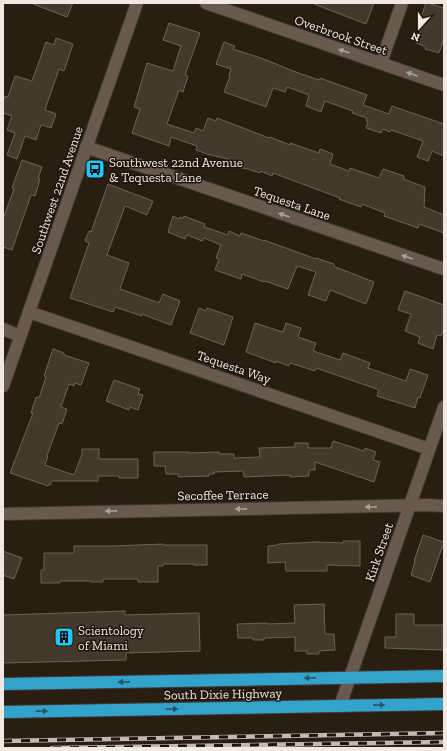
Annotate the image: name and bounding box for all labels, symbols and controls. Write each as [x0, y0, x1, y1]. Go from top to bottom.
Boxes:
north arrow [399, 8, 439, 48]
street label: Overbrook Street [293, 12, 390, 58]
text: N [409, 29, 422, 44]
one-way arrow [338, 47, 350, 53]
one-way arrow [406, 71, 418, 77]
street label: Southwest 22nd Avenue [28, 124, 86, 256]
place label: Southwest 22nd Avenue & Tequesta Lane [109, 155, 243, 185]
bus stop icon: Southwest 22nd Avenue & Tequesta Lane [84, 158, 106, 180]
street label: Tequesta Lane [252, 183, 332, 223]
one-way arrow [278, 211, 290, 217]
one-way arrow [401, 254, 413, 260]
street label: Tequesta Way [195, 347, 273, 387]
street label: Secoffee Terrace [177, 487, 269, 503]
one-way arrow [365, 503, 377, 510]
one-way arrow [234, 506, 247, 512]
one-way arrow [105, 508, 117, 515]
street label: Kirk Street [362, 520, 396, 583]
place label: Scientology of Miami [78, 623, 144, 653]
building icon: Scientology of Miami [53, 626, 75, 648]
one-way arrow [304, 675, 316, 682]
one-way arrow [117, 679, 130, 685]
street label: South Dixie Highway [164, 685, 283, 703]
one-way arrow [373, 702, 386, 708]
one-way arrow [166, 706, 179, 712]
one-way arrow [36, 708, 49, 714]

